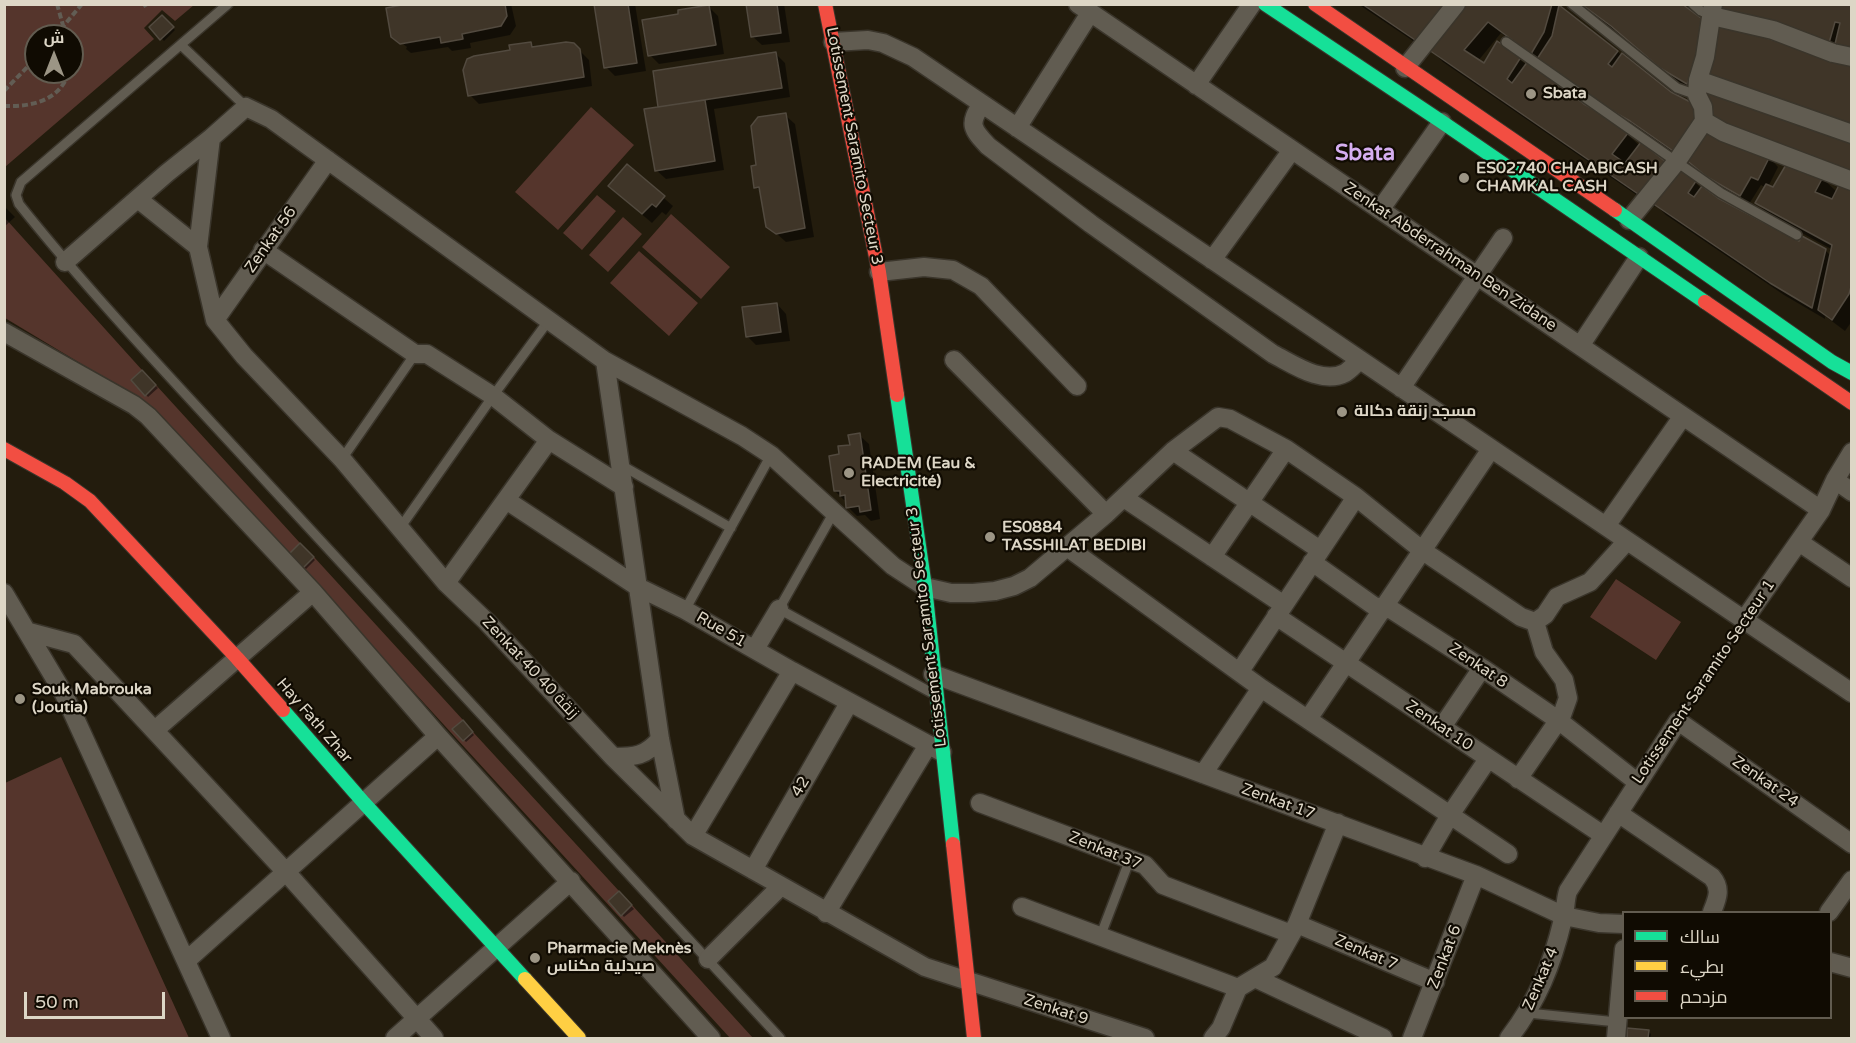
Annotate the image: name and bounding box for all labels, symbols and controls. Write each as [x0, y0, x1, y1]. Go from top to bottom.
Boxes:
north arrow [24, 24, 84, 84]
street label: Lotissement Saramito Secteur 3 [821, 25, 887, 267]
text: ش [44, 28, 64, 48]
place label: Sbata [1543, 84, 1587, 104]
marker: Sbata [1524, 87, 1538, 101]
district label: Sbata [1335, 141, 1395, 167]
place label: ES02740 CHAABICASH CHAMKAL CASH [1476, 159, 1658, 197]
marker: ES02740 CHAABICASH CHAMKAL CASH [1457, 171, 1471, 185]
street label: Zenkat Abderrahman Ben Zidane [1340, 178, 1560, 336]
street label: Zenkat 56 [241, 203, 301, 277]
place label: مسجد زنقة دكالة [1354, 402, 1476, 422]
marker: مسجد زنقة دكالة [1335, 405, 1349, 419]
place label: RADEM (Eau & Electricité) [861, 454, 976, 492]
marker: RADEM (Eau & Electricité) [842, 466, 856, 480]
street label: Lotissement Saramito Secteur 3 [903, 506, 951, 748]
place label: ES0884 TASSHILAT BEDIBI [1002, 518, 1146, 556]
marker: ES0884 TASSHILAT BEDIBI [983, 530, 997, 544]
street label: Lotissement Saramito Secteur 1 [1628, 576, 1780, 788]
street label: Rue 51 [693, 608, 749, 652]
street label: Zenkat 40 زنقة 40 [478, 613, 582, 723]
street label: Zenkat 8 [1445, 639, 1511, 693]
street label: Hay Fath Zhar [272, 675, 356, 767]
place label: Souk Mabrouka (Joutia) [32, 680, 152, 718]
marker: Souk Mabrouka (Joutia) [13, 692, 27, 706]
street label: Zenkat 10 [1402, 697, 1476, 755]
street label: Zenkat 24 [1728, 752, 1802, 812]
street label: 42 [788, 773, 814, 801]
street label: Zenkat 17 [1239, 780, 1317, 824]
street label: Zenkat 37 [1066, 828, 1144, 874]
legend [1622, 911, 1832, 1019]
street label: Zenkat 6 [1424, 922, 1466, 992]
text: سالك [1680, 926, 1720, 948]
street label: Zenkat 7 [1332, 931, 1400, 975]
place label: Pharmacie Meknès صيدلية مكناس [547, 939, 691, 977]
street label: Zenkat 4 [1519, 945, 1563, 1013]
marker: Pharmacie Meknès صيدلية مكناس [528, 951, 542, 965]
text: بطيء [1680, 956, 1724, 978]
scale bar [27, 980, 168, 1018]
text: مزدحم [1680, 986, 1728, 1008]
text: 50 m [35, 991, 79, 1013]
street label: Zenkat 9 [1021, 991, 1091, 1029]

